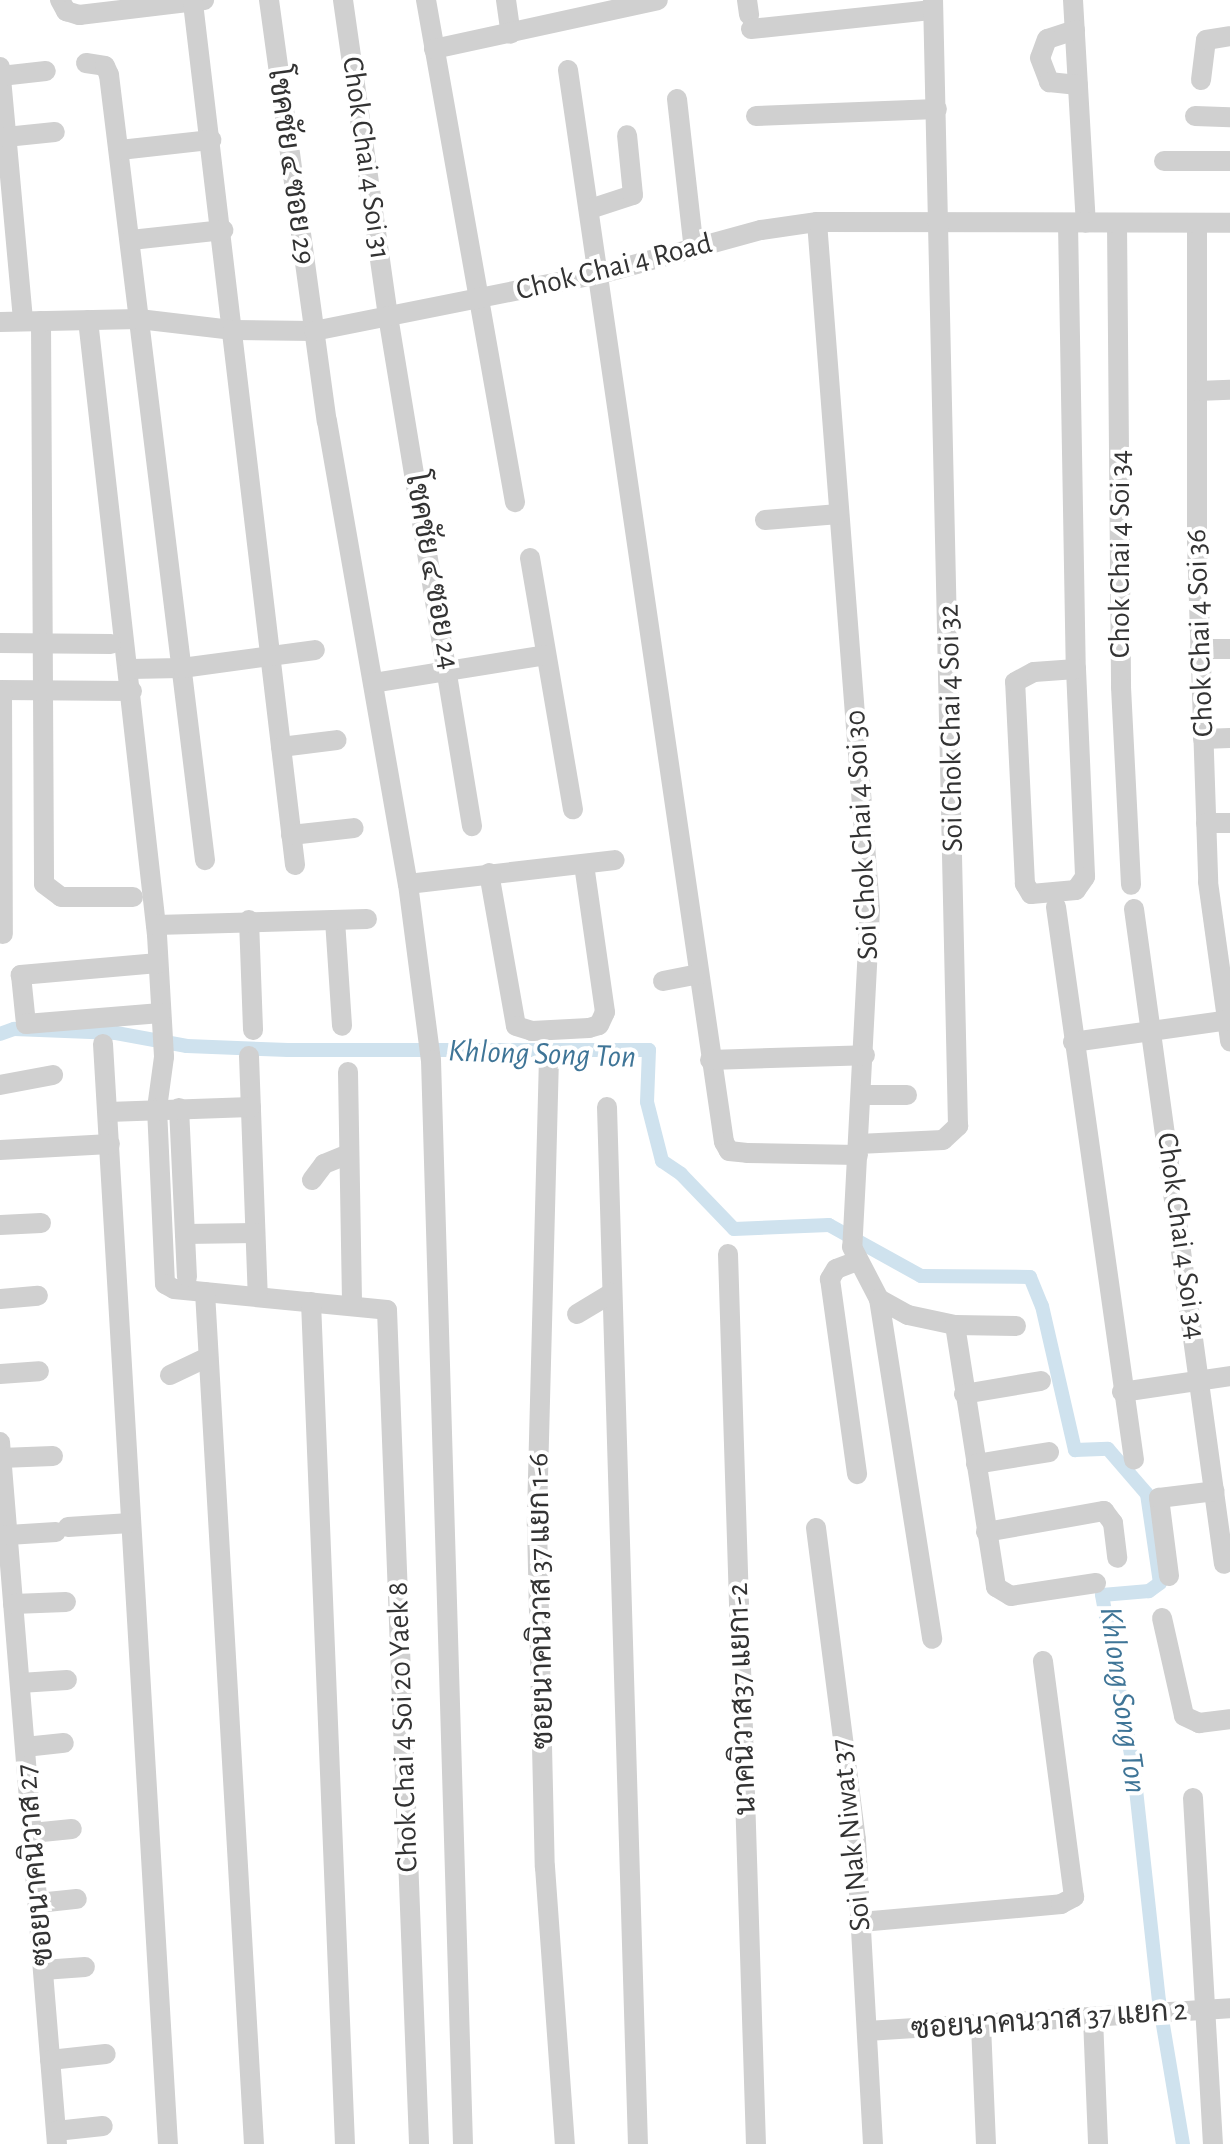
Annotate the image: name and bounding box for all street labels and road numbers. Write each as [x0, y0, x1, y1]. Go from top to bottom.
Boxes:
street label: Chok Chai 4 Soi 31 [334, 54, 398, 262]
street label: โชคชัย ๔ ซอย 29 [259, 65, 323, 267]
street label: Chok Chai 4 Road [512, 225, 716, 309]
street label: Chok Chai 4 Soi 34 [1102, 450, 1138, 658]
street label: โชคชัย ๔ ซอย 24 [397, 470, 467, 672]
street label: Chok Chai 4 Soi 36 [1178, 528, 1222, 738]
street label: Soi Chok Chai 4 Soi 32 [931, 604, 971, 852]
street label: Soi Chok Chai 4 Soi 30 [837, 709, 887, 961]
street label: Chok Chai 4 Soi 34 [1149, 1130, 1213, 1342]
street label: ซอยนาคนิวาส 37 แยก 1-6 [520, 1452, 562, 1750]
street label: Chok Chai 4 Soi 20 Yaek 8 [380, 1581, 426, 1873]
street label: นาคนิวาส37 แยก1-2 [720, 1582, 764, 1816]
street label: Soi Nak Niwat 37 [823, 1737, 879, 1933]
street label: ซอยนาคนิวาส 27 [8, 1763, 62, 1967]
street label: ซอยนาคนวาส 37 แยก 2 [910, 1992, 1188, 2048]

